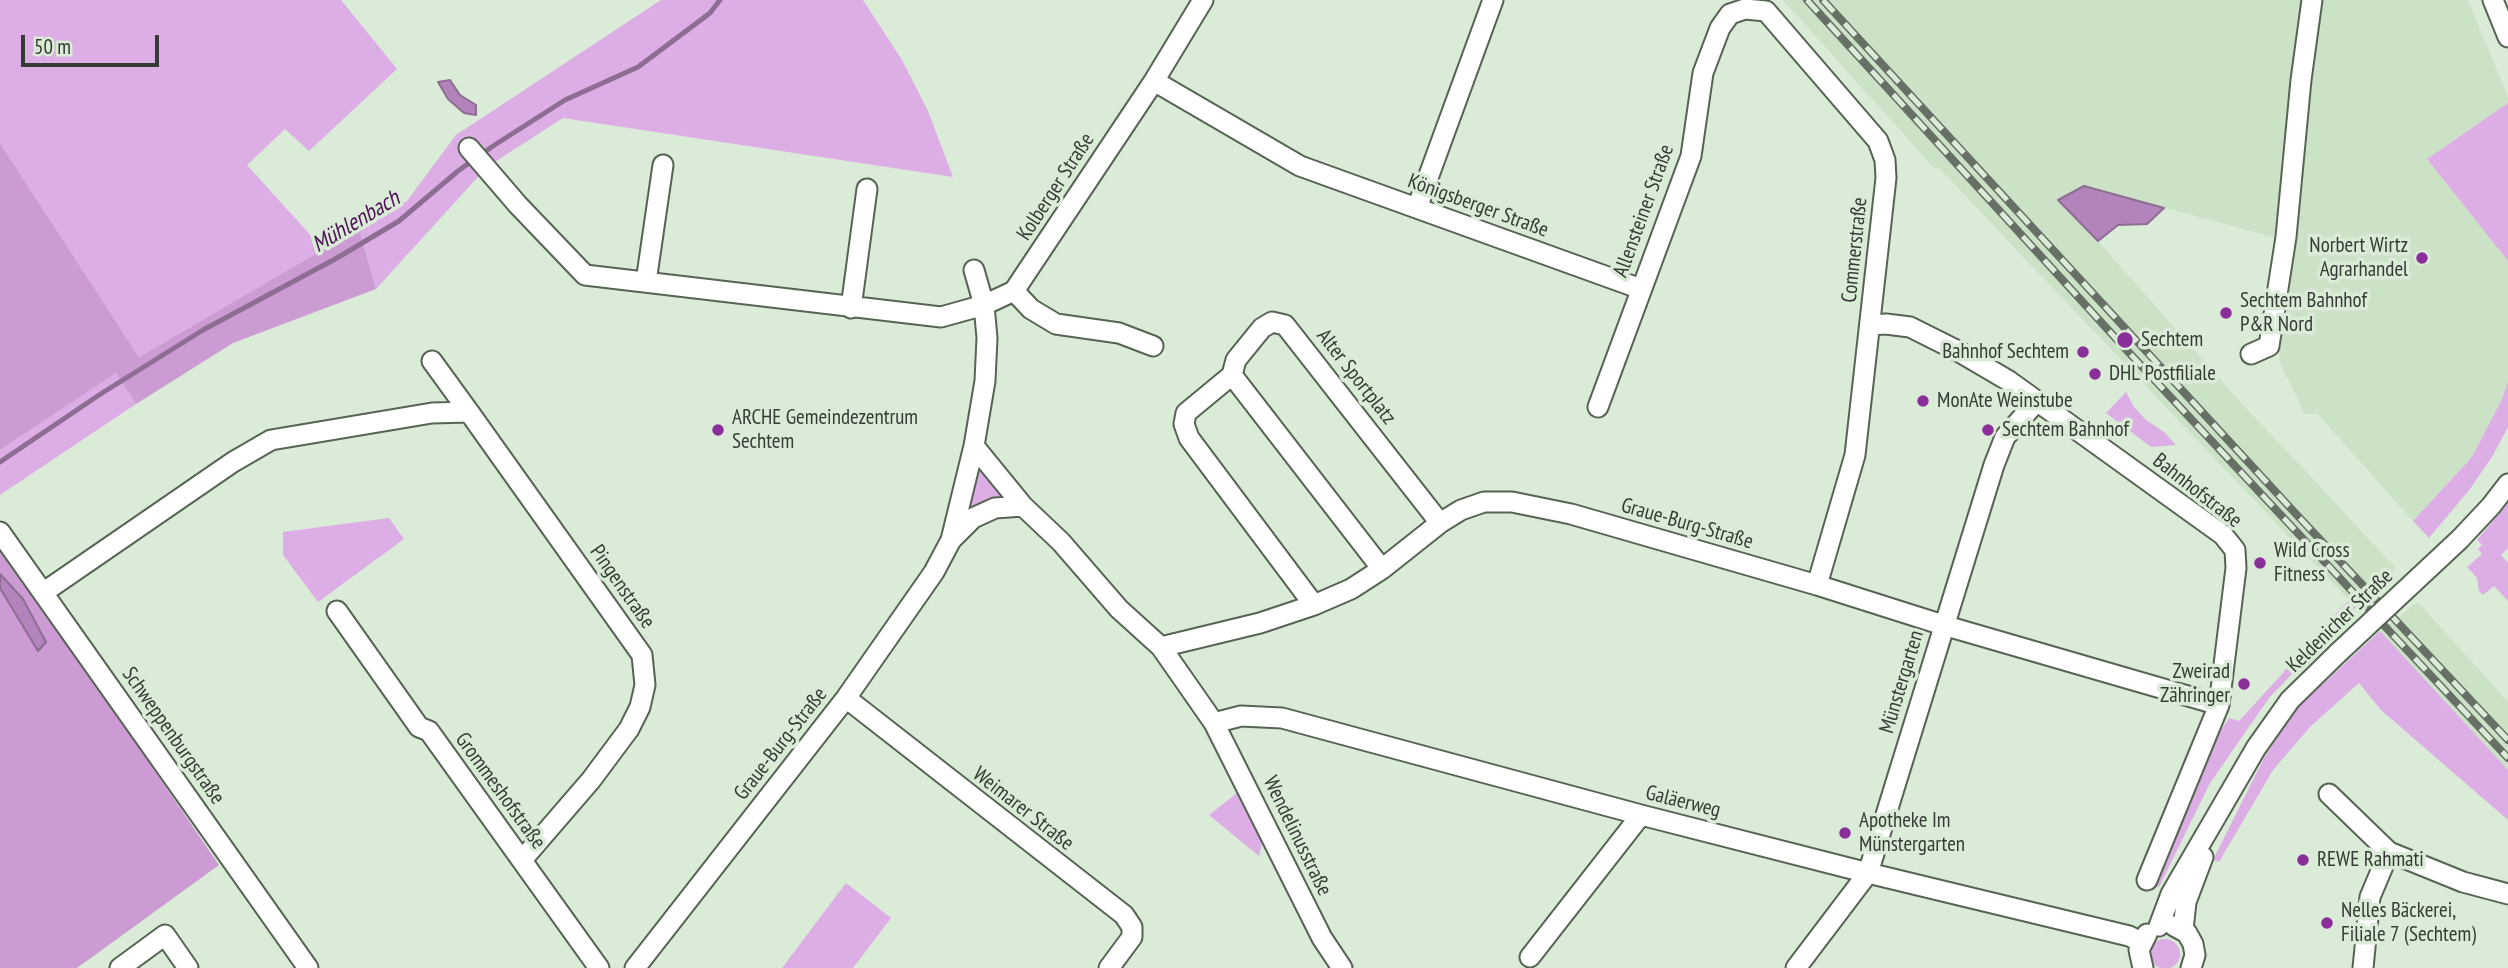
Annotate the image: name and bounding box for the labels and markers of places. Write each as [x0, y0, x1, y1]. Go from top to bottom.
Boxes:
place label: Norbert Wirtz Agrarhandel [2309, 233, 2408, 283]
marker: Norbert Wirtz Agrarhandel [2414, 250, 2430, 266]
place label: Sechtem Bahnhof P&R Nord [2240, 288, 2367, 338]
marker: Sechtem Bahnhof P&R Nord [2218, 305, 2234, 321]
place label: Sechtem [2141, 327, 2203, 353]
marker: Sechtem [2115, 330, 2135, 350]
place label: Bahnhof Sechtem [1942, 339, 2069, 365]
marker: Bahnhof Sechtem [2075, 344, 2091, 360]
place label: DHL Postfiliale [2109, 361, 2216, 387]
marker: DHL Postfiliale [2087, 366, 2103, 382]
place label: MonAte Weinstube [1937, 388, 2073, 414]
marker: MonAte Weinstube [1915, 393, 1931, 409]
place label: ARCHE Gemeindezentrum Sechtem [732, 405, 918, 455]
place label: Sechtem Bahnhof [2002, 417, 2129, 443]
marker: ARCHE Gemeindezentrum Sechtem [710, 422, 726, 438]
marker: Sechtem Bahnhof [1980, 422, 1996, 438]
place label: Wild Cross Fitness [2274, 538, 2349, 588]
marker: Wild Cross Fitness [2252, 555, 2268, 571]
place label: Zweirad Zähringer [2160, 659, 2230, 709]
marker: Zweirad Zähringer [2236, 676, 2252, 692]
place label: Apotheke Im Münstergarten [1859, 808, 1965, 858]
marker: Apotheke Im Münstergarten [1837, 825, 1853, 841]
place label: REWE Rahmati [2317, 847, 2424, 873]
marker: REWE Rahmati [2295, 852, 2311, 868]
place label: Nelles Bäckerei, Filiale 7 (Sechtem) [2341, 898, 2476, 948]
marker: Nelles Bäckerei, Filiale 7 (Sechtem) [2319, 915, 2335, 931]

